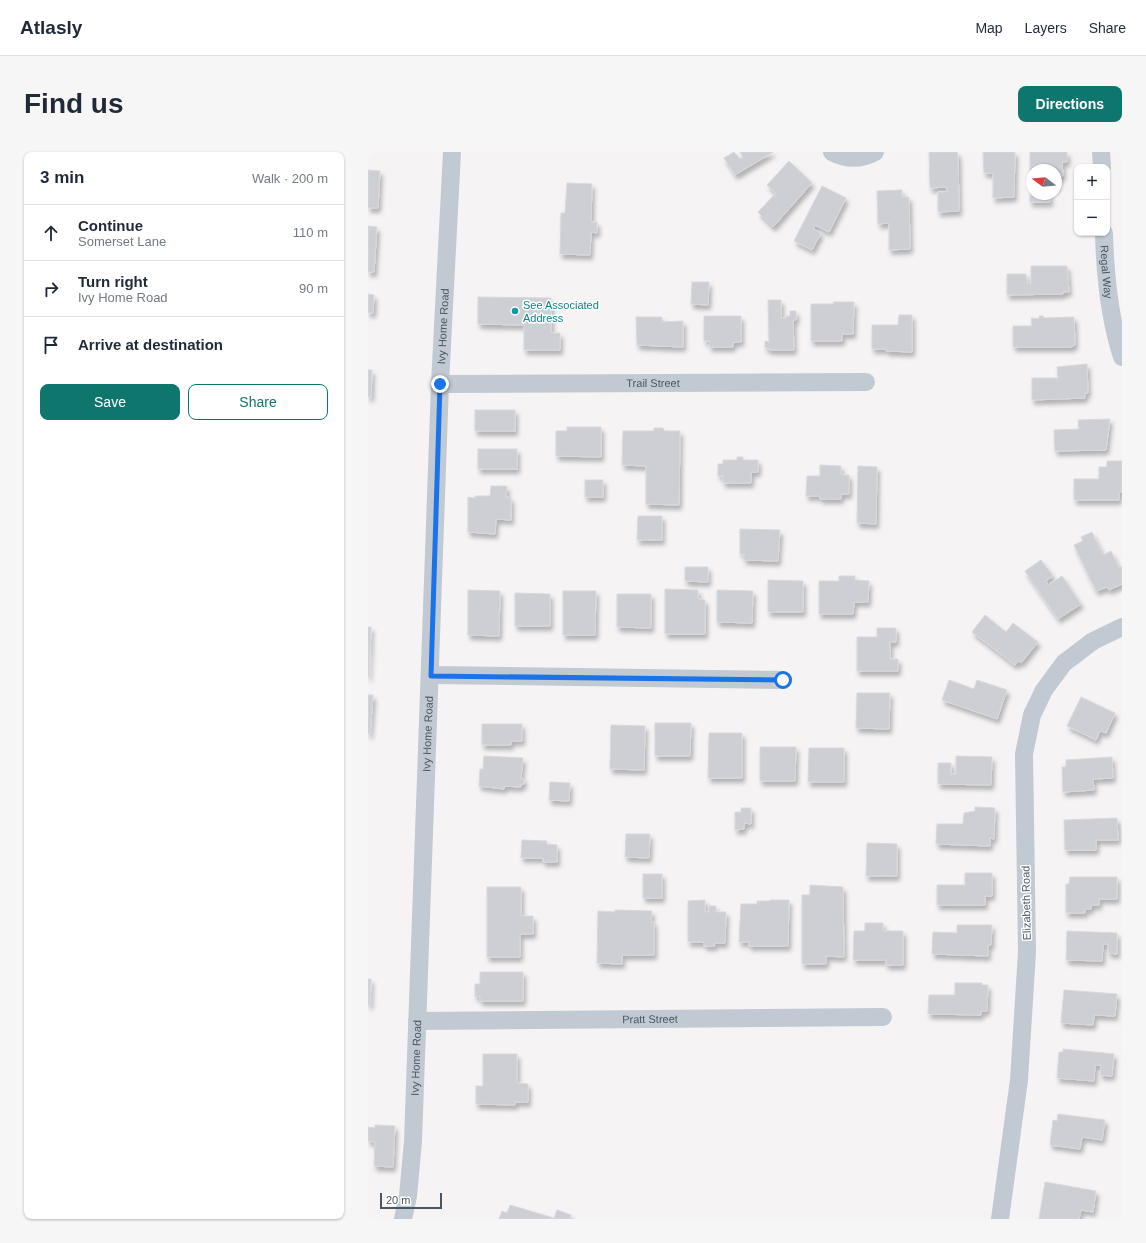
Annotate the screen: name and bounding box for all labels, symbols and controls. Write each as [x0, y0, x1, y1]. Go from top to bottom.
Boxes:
text: Atlasly [20, 17, 82, 38]
text: Map [975, 20, 1003, 36]
text: Layers [1025, 20, 1067, 36]
text: Share [1089, 20, 1126, 36]
button: Directions [1018, 86, 1122, 122]
text: Find us [24, 88, 124, 119]
north arrow [1026, 164, 1062, 200]
map controls [1074, 164, 1110, 236]
button: + [1074, 164, 1110, 200]
text: 3 min [40, 168, 84, 187]
text: Walk · 200 m [252, 171, 328, 186]
button: − [1074, 200, 1110, 236]
text: Continue [78, 217, 143, 234]
icon: ahead [40, 222, 62, 244]
text: 110 m [293, 225, 328, 240]
text: Somerset Lane [78, 234, 166, 249]
street label: Regal Way [1098, 245, 1115, 300]
text: Turn right [78, 273, 148, 290]
icon: right [40, 278, 62, 300]
text: 90 m [299, 281, 328, 296]
street label: Ivy Home Road [435, 288, 451, 365]
text: Ivy Home Road [78, 290, 168, 305]
place label: See Associated Address [523, 299, 599, 324]
marker: See Associated Address [510, 306, 520, 316]
icon: arrive [40, 334, 62, 356]
text: Arrive at destination [78, 336, 223, 353]
route end [431, 375, 449, 393]
street label: Trail Street [626, 377, 680, 389]
button: Save [40, 384, 180, 420]
button: Share [188, 384, 328, 420]
route start [774, 671, 792, 689]
street label: Ivy Home Road [420, 696, 435, 772]
street label: Elizabeth Road [1019, 866, 1033, 940]
street label: Pratt Street [622, 1013, 678, 1025]
street label: Ivy Home Road [409, 1020, 423, 1096]
scale bar [380, 1191, 442, 1210]
text: 20 m [386, 1194, 410, 1206]

